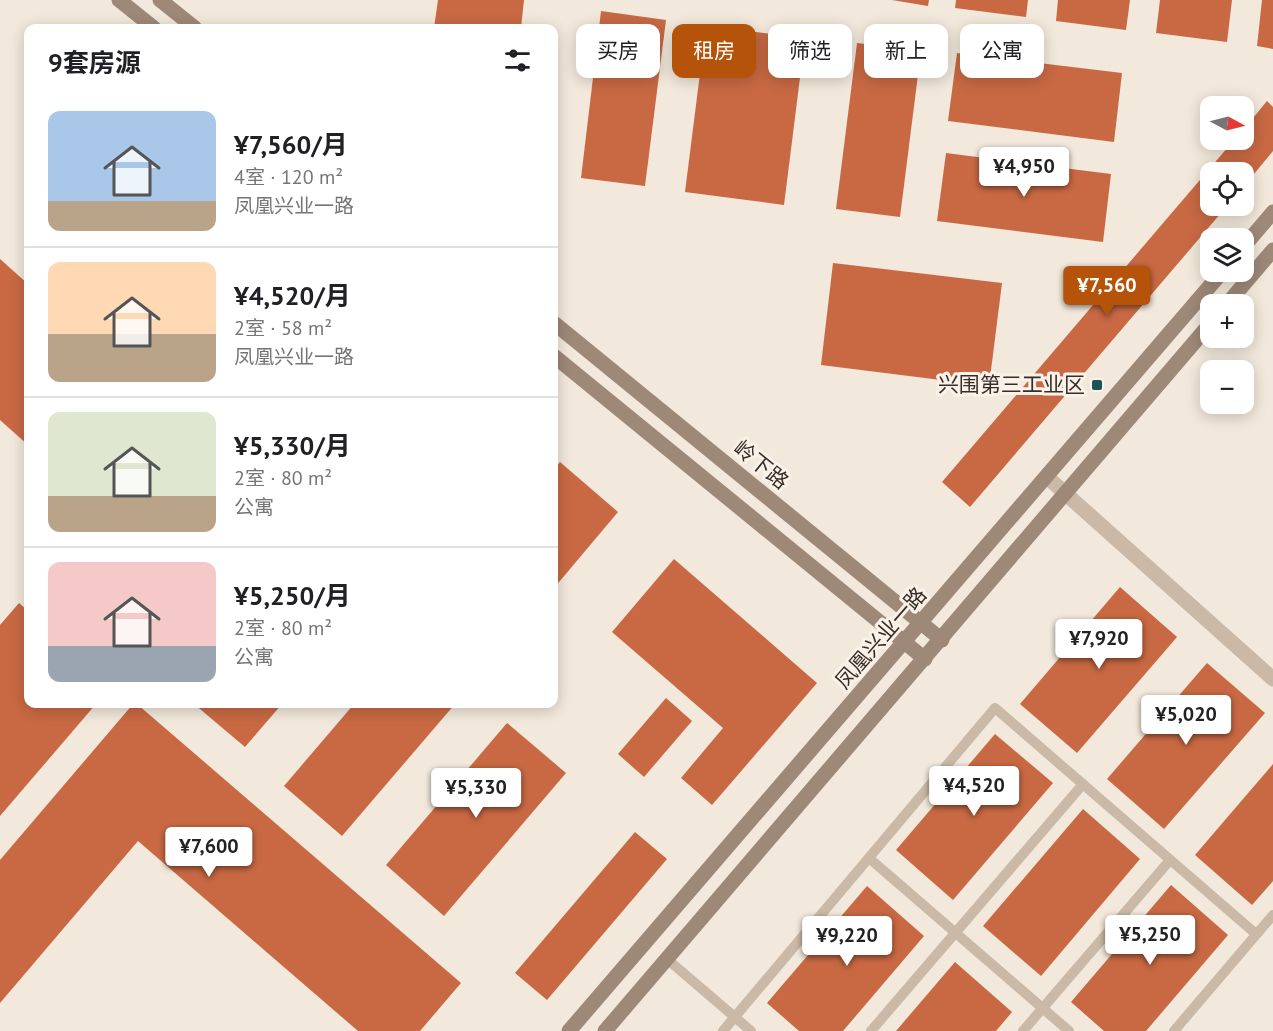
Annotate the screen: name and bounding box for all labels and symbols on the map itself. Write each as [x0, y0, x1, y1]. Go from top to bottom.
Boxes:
north arrow [1200, 96, 1254, 150]
pin: ¥4,950 [975, 147, 1073, 198]
pin: ¥7,560 [1058, 266, 1156, 317]
place label: 兴围第三工业区 [938, 371, 1085, 398]
marker: 兴围第三工业区 [1090, 378, 1104, 392]
street label: 岭下路 [728, 434, 794, 495]
street label: 凤凰兴业一路 [829, 581, 932, 694]
pin: ¥7,920 [1050, 619, 1148, 670]
pin: ¥5,020 [1137, 695, 1235, 746]
pin: ¥4,520 [925, 766, 1023, 817]
pin: ¥5,330 [427, 768, 525, 819]
pin: ¥7,600 [160, 827, 258, 878]
pin: ¥5,250 [1101, 915, 1199, 966]
pin: ¥9,220 [798, 916, 896, 967]

